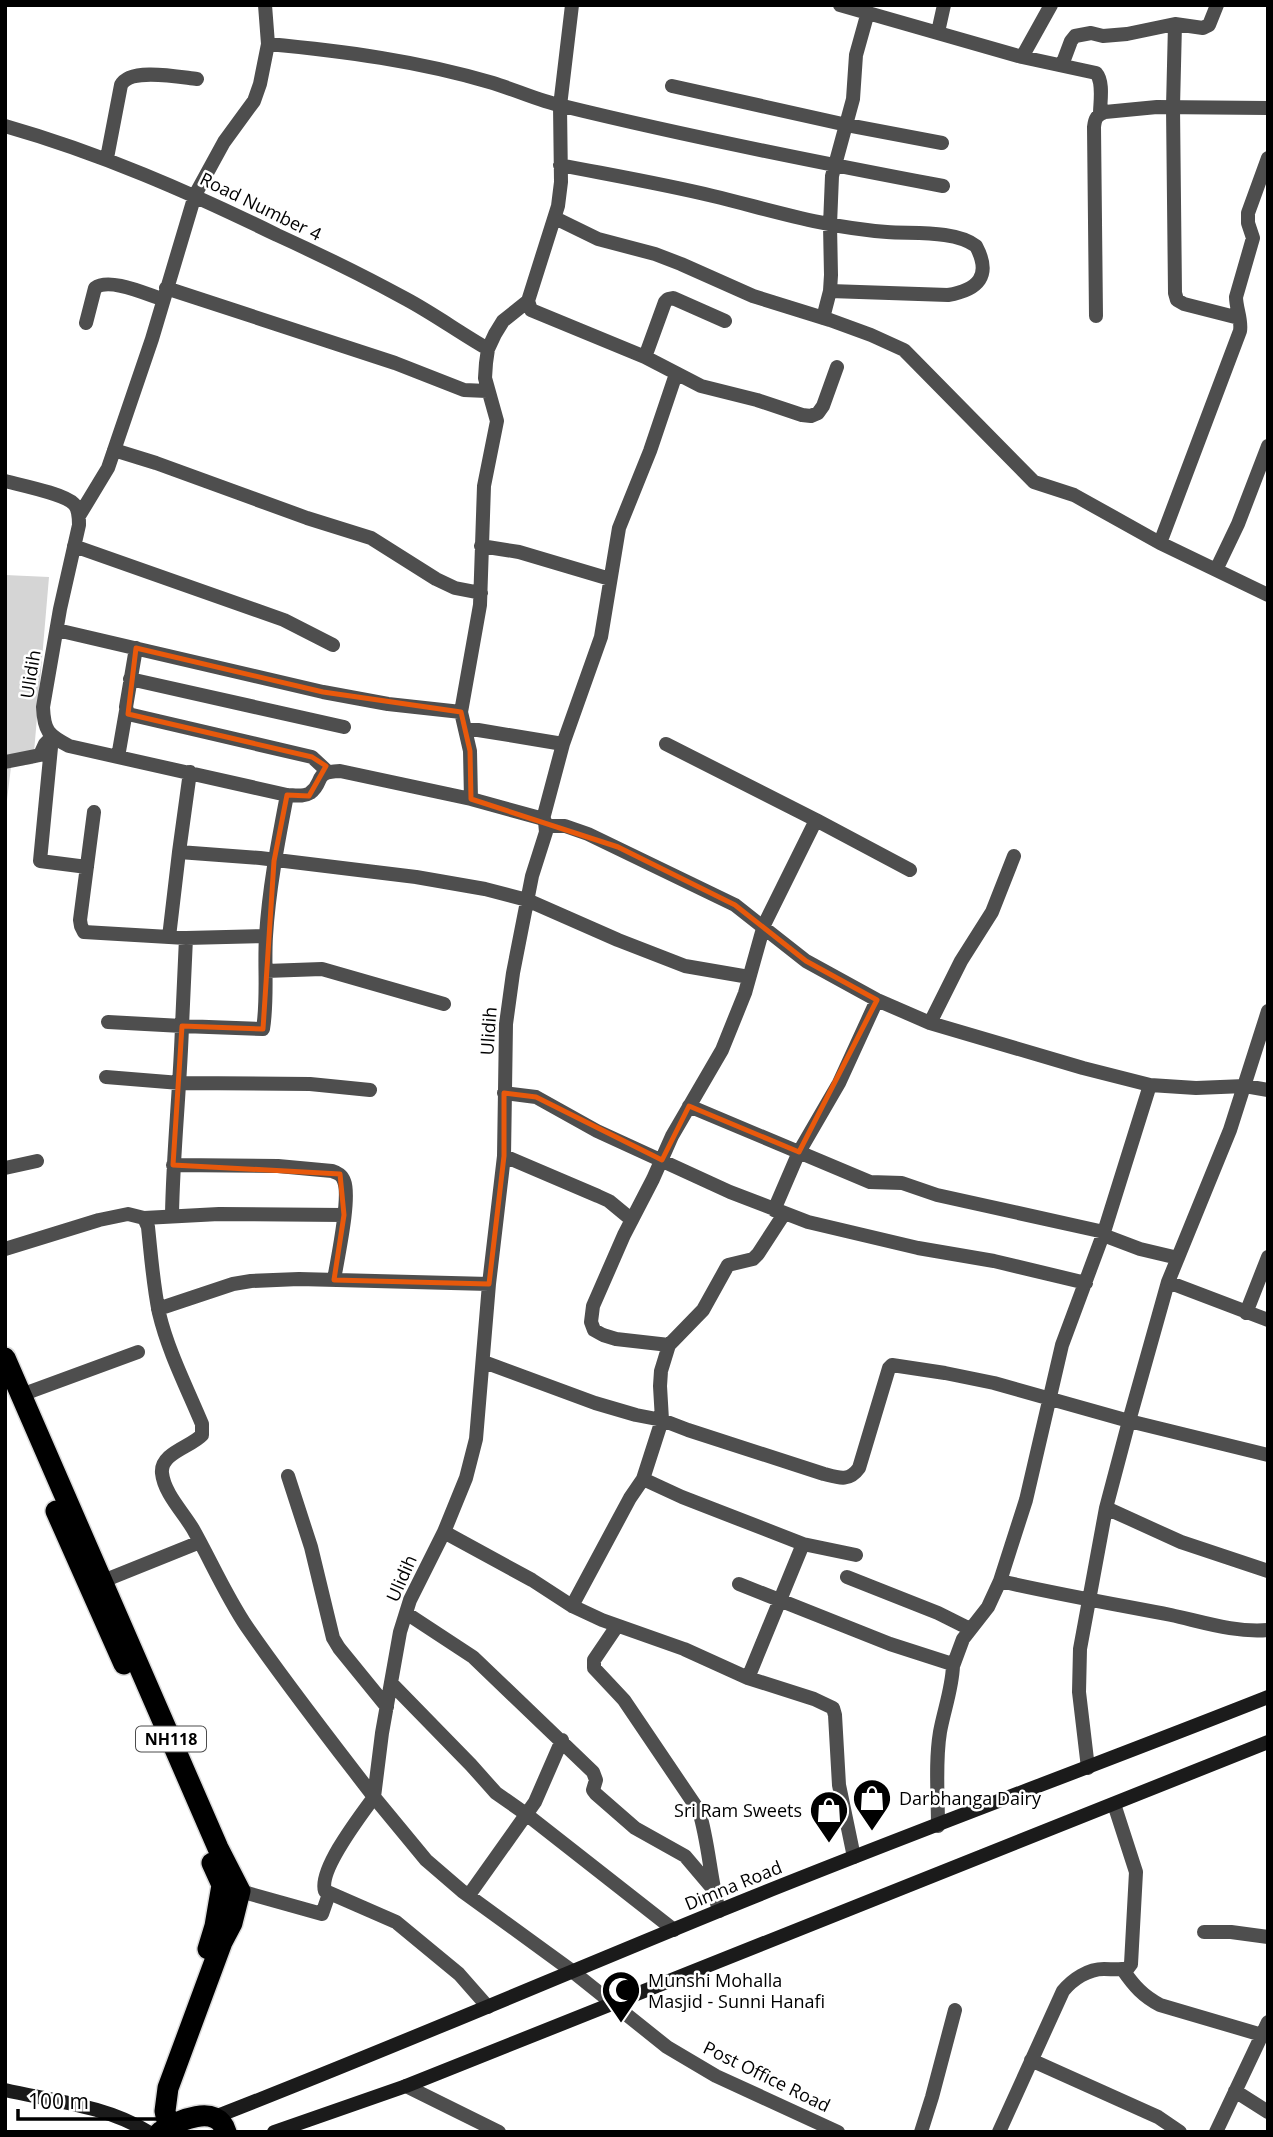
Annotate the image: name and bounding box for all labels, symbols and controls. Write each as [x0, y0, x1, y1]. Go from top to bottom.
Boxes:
street label: Road Number 4 [196, 166, 326, 246]
street label: Ulidih [14, 648, 46, 700]
street label: Ulidih [474, 1006, 502, 1056]
street label: Ulidih [380, 1551, 422, 1605]
road number: NH118 [136, 1726, 206, 1751]
shop icon: Darbhanga Dairy [851, 1777, 893, 1832]
place label: Darbhanga Dairy [899, 1786, 1042, 1810]
shop icon: Sri Ram Sweets [808, 1789, 850, 1844]
place label: Sri Ram Sweets [674, 1798, 802, 1822]
street label: Dimna Road [681, 1855, 785, 1915]
place label: Munshi Mohalla Masjid - Sunni Hanafi [648, 1968, 825, 2013]
mosque icon: Munshi Mohalla Masjid - Sunni Hanafi [600, 1969, 642, 2024]
street label: Post Office Road [700, 2035, 834, 2117]
scale bar [18, 2078, 203, 2122]
text: 100 m [28, 2087, 89, 2115]

